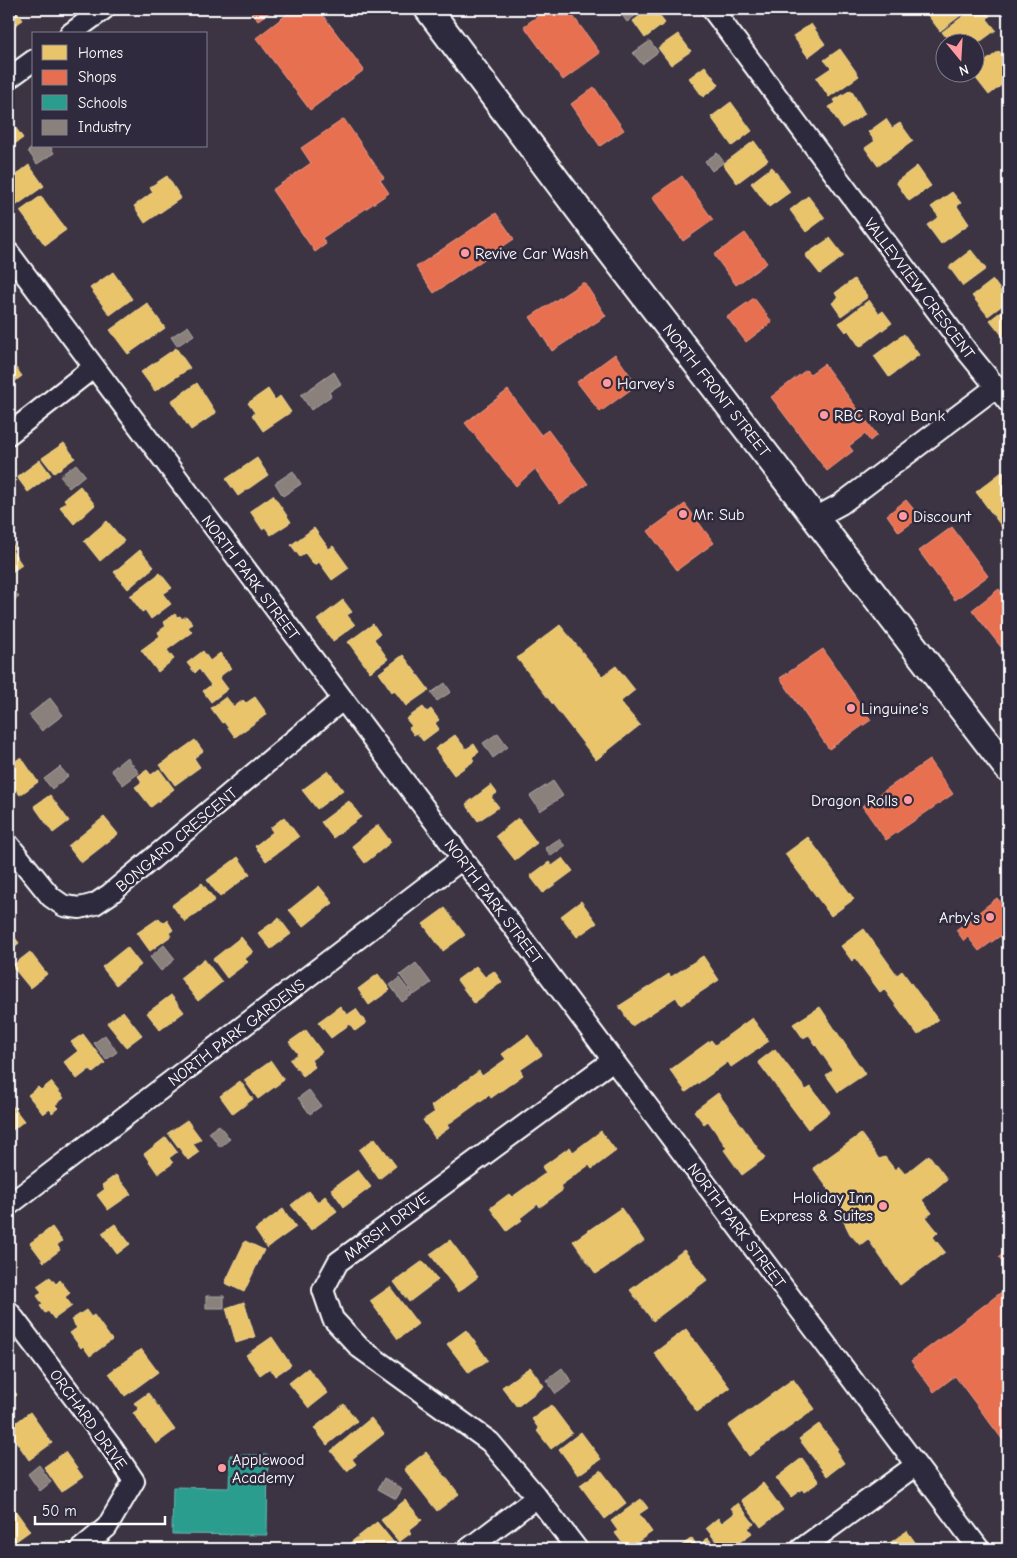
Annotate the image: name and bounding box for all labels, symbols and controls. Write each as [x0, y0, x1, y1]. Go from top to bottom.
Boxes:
legend [32, 32, 208, 148]
north arrow [934, 32, 984, 82]
text: Homes [78, 44, 123, 62]
text: N [957, 60, 971, 79]
text: Shops [78, 68, 116, 86]
text: Schools [78, 94, 127, 112]
text: Industry [78, 118, 131, 136]
street label: VALLEYVIEW CRESCENT [860, 215, 979, 363]
place label: Revive Car Wash [475, 245, 588, 263]
marker: Revive Car Wash [459, 247, 471, 259]
street label: NORTH FRONT STREET [659, 321, 774, 461]
place label: Harvey's [617, 375, 675, 393]
marker: Harvey's [601, 377, 613, 389]
place label: RBC Royal Bank [834, 407, 945, 425]
marker: RBC Royal Bank [818, 409, 830, 421]
place label: Mr. Sub [693, 506, 745, 524]
marker: Mr. Sub [677, 508, 689, 520]
place label: Discount [913, 508, 972, 526]
marker: Discount [897, 510, 909, 522]
street label: NORTH PARK STREET [197, 512, 303, 644]
place label: Linguine's [861, 700, 929, 718]
marker: Linguine's [845, 702, 857, 714]
street label: BONGARD CRESCENT [112, 783, 241, 896]
place label: Dragon Rolls [811, 792, 898, 810]
marker: Dragon Rolls [902, 794, 914, 806]
street label: NORTH PARK STREET [440, 836, 546, 968]
place label: Arby's [939, 909, 980, 927]
marker: Arby's [984, 911, 996, 923]
street label: NORTH PARK GARDENS [165, 975, 309, 1090]
street label: NORTH PARK STREET [683, 1160, 789, 1292]
street label: MARSH DRIVE [340, 1189, 433, 1265]
place label: Holiday Inn Express & Suites [759, 1189, 873, 1225]
marker: Holiday Inn Express & Suites [877, 1200, 889, 1212]
street label: ORCHARD DRIVE [46, 1366, 131, 1474]
place label: Applewood Academy [232, 1451, 305, 1487]
marker: Applewood Academy [216, 1462, 228, 1474]
scale bar [35, 1493, 165, 1525]
text: 50 m [42, 1502, 77, 1520]

